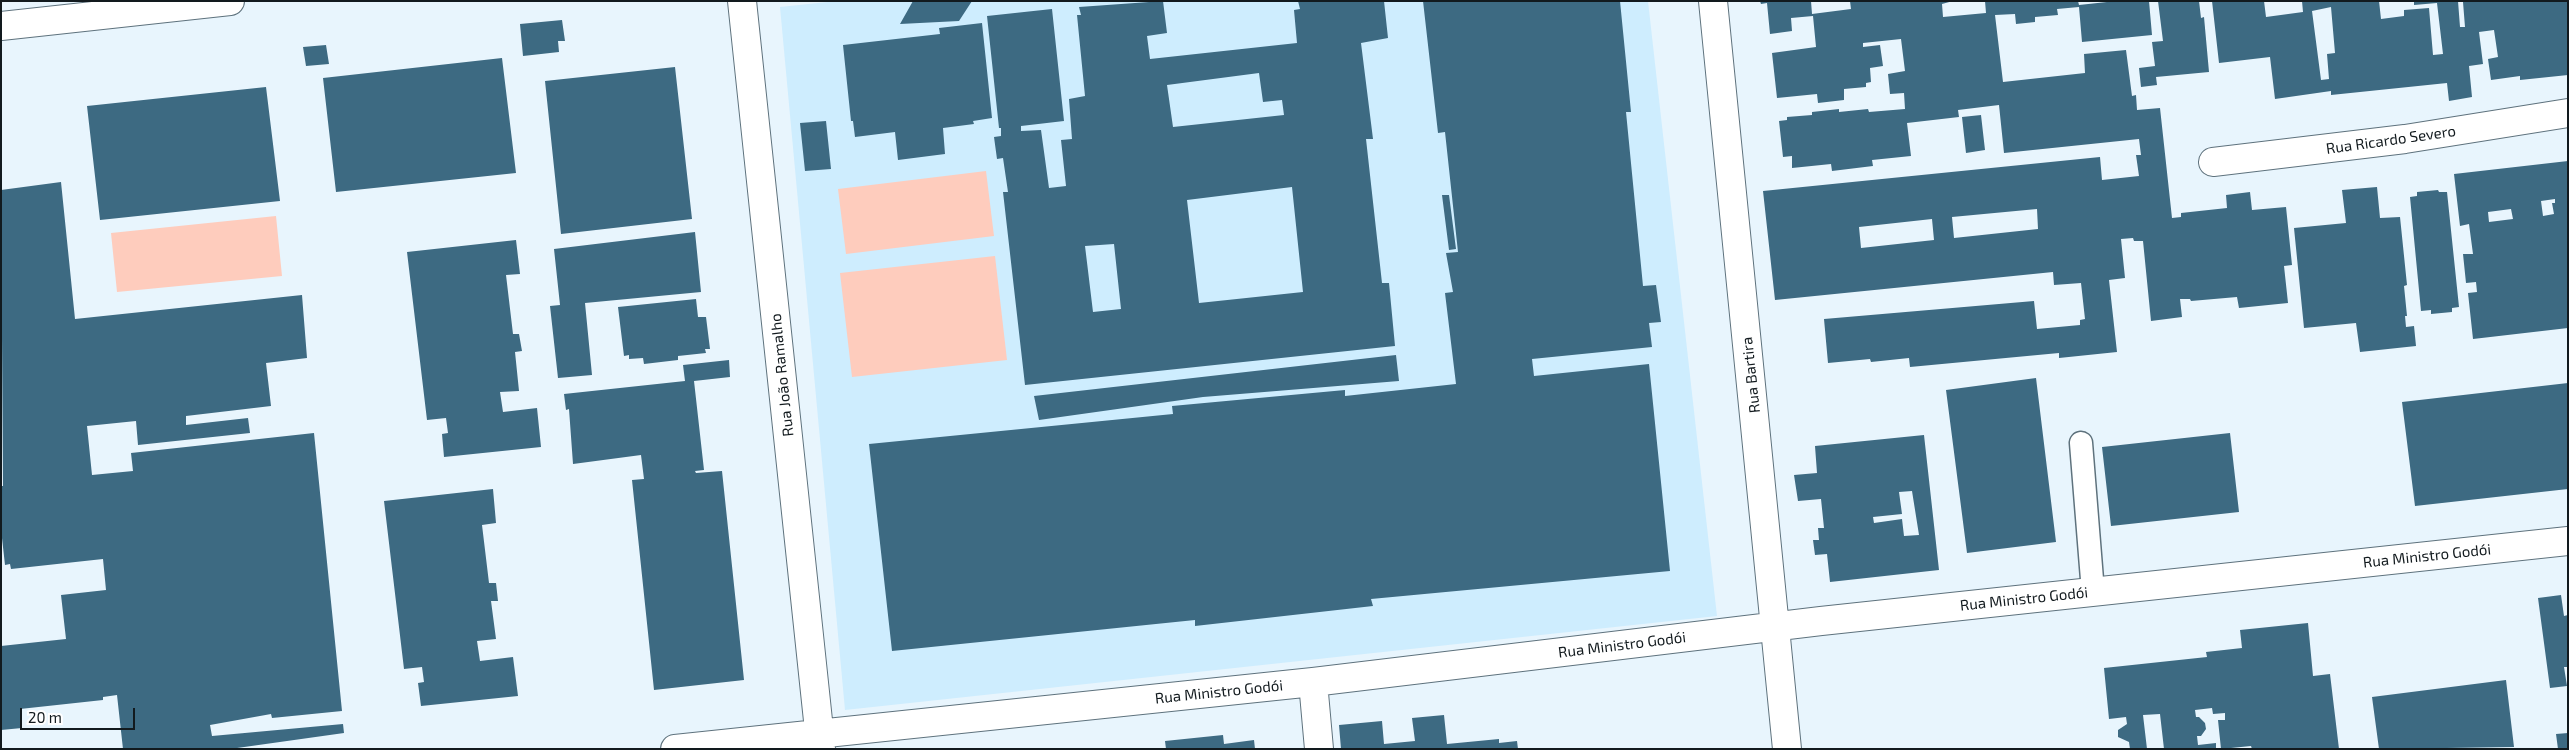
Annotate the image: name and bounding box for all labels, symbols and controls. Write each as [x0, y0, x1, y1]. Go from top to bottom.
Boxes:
street label: Rua Ricardo Severo [2325, 122, 2457, 158]
street label: Rua João Ramalho [767, 313, 797, 437]
street label: Rua Bartira [1738, 336, 1764, 414]
street label: Rua Ministro Godói [2362, 540, 2492, 572]
street label: Rua Ministro Godói [1959, 583, 2089, 615]
street label: Rua Ministro Godói [1557, 628, 1687, 662]
street label: Rua Ministro Godói [1154, 676, 1284, 708]
scale bar [22, 698, 138, 730]
text: 20 m [28, 708, 62, 726]

